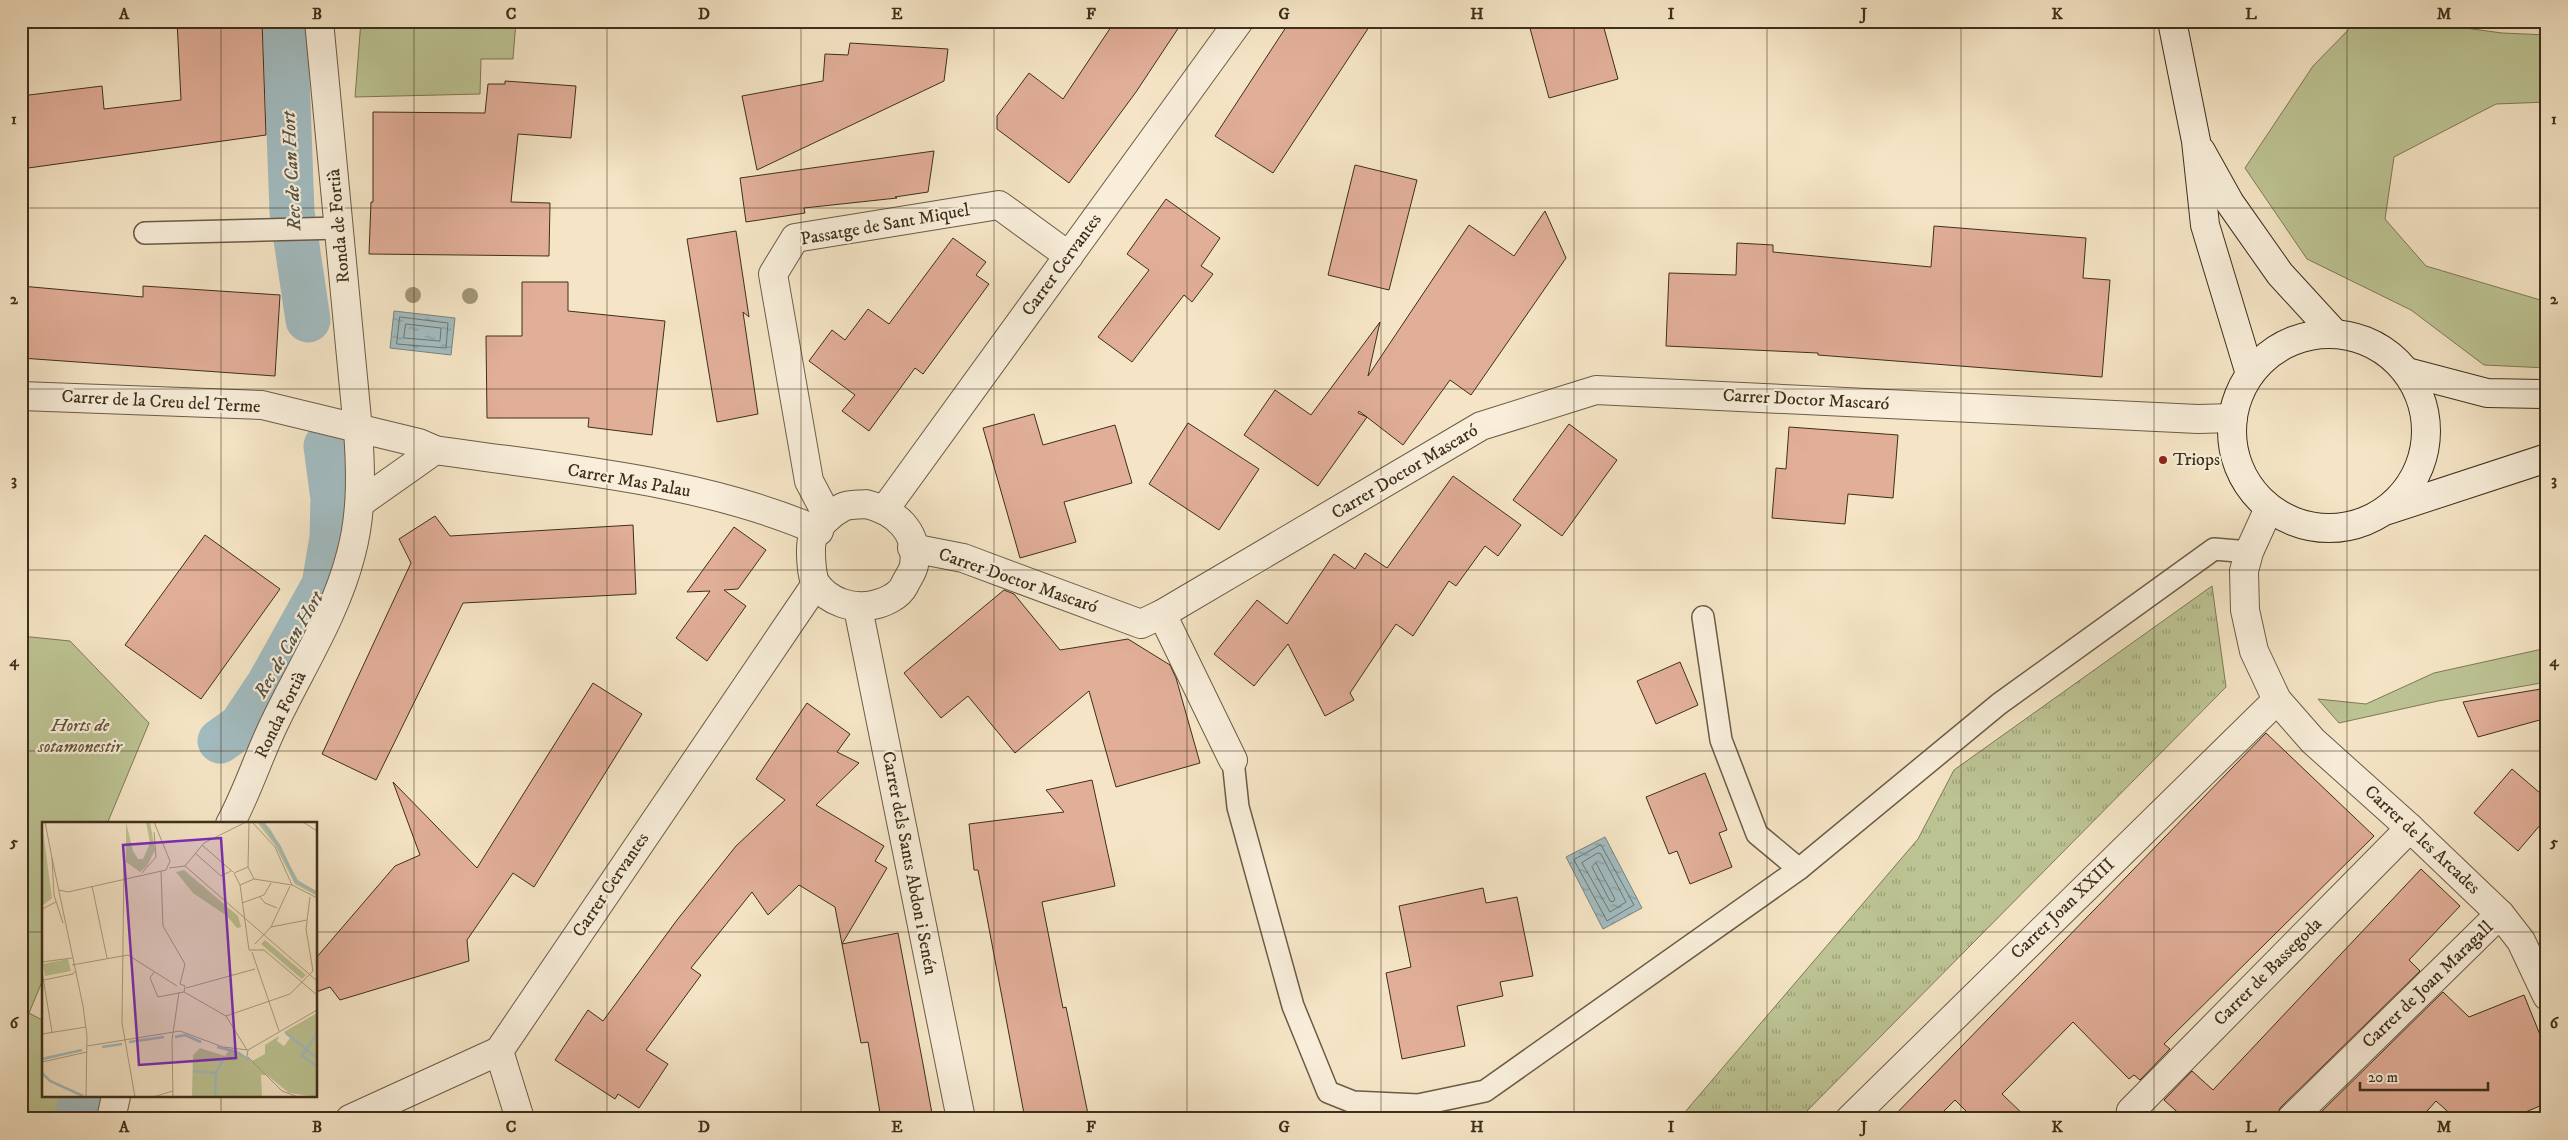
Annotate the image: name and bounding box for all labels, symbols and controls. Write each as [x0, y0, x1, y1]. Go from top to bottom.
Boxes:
text: A [118, 4, 130, 24]
text: B [312, 4, 322, 24]
text: C [506, 4, 516, 24]
text: D [698, 4, 710, 24]
text: E [891, 4, 903, 24]
text: F [1086, 4, 1096, 24]
text: G [1278, 4, 1290, 24]
text: H [1470, 4, 1484, 24]
text: I [1668, 4, 1675, 24]
text: J [1859, 4, 1868, 24]
text: K [2051, 4, 2063, 24]
text: L [2245, 4, 2257, 24]
text: M [2437, 4, 2452, 24]
text: 1 [11, 109, 17, 129]
text: 1 [2551, 109, 2557, 129]
water label: Rec de Can Hort [277, 110, 307, 232]
street label: Ronda de Fortià [323, 168, 355, 284]
street label: Passatge de Sant Miquel [799, 199, 972, 251]
street label: Carrer Cervantes [1017, 209, 1107, 321]
text: 2 [10, 289, 19, 309]
text: 2 [2550, 289, 2559, 309]
street label: Carrer Doctor Mascaró [1722, 385, 1890, 415]
street label: Carrer de la Creu del Terme [61, 386, 261, 418]
street label: Carrer Doctor Mascaró [1328, 419, 1482, 524]
place label: Triops [2173, 449, 2220, 471]
marker: Triops [2157, 454, 2169, 466]
street label: Carrer Mas Palau [566, 459, 693, 503]
text: 3 [11, 470, 17, 490]
text: 3 [2551, 470, 2557, 490]
street label: Carrer Doctor Mascaró [936, 543, 1101, 619]
water label: Rec de Can Hort [249, 587, 329, 703]
text: 4 [8, 651, 19, 671]
text: 4 [2548, 651, 2559, 671]
street label: Ronda Fortià [250, 667, 312, 762]
park label: Horts de sotamonestir [37, 715, 123, 758]
street label: Carrer dels Sants Abdon i Senén [877, 749, 942, 977]
street label: Carrer de les Arcades [2360, 781, 2484, 899]
inset map [42, 822, 318, 1098]
street label: Carrer Cervantes [568, 828, 654, 942]
text: 5 [9, 832, 18, 852]
text: 5 [2549, 832, 2558, 852]
street label: Carrer Joan XXIII [2006, 854, 2120, 964]
street label: Carrer de Bassegoda [2209, 913, 2327, 1031]
street label: Carrer de Joan Maragall [2358, 916, 2498, 1053]
text: 6 [10, 1013, 20, 1033]
text: 6 [2550, 1013, 2560, 1033]
scale bar [2360, 1060, 2488, 1092]
text: 20 m [2368, 1068, 2398, 1087]
text: A [118, 1117, 130, 1137]
text: B [312, 1117, 322, 1137]
text: C [506, 1117, 516, 1137]
text: D [698, 1117, 710, 1137]
text: E [891, 1117, 903, 1137]
text: F [1086, 1117, 1096, 1137]
text: G [1278, 1117, 1290, 1137]
text: H [1470, 1117, 1484, 1137]
text: I [1668, 1117, 1675, 1137]
text: J [1859, 1117, 1868, 1137]
text: K [2051, 1117, 2063, 1137]
text: L [2245, 1117, 2257, 1137]
text: M [2437, 1117, 2452, 1137]

